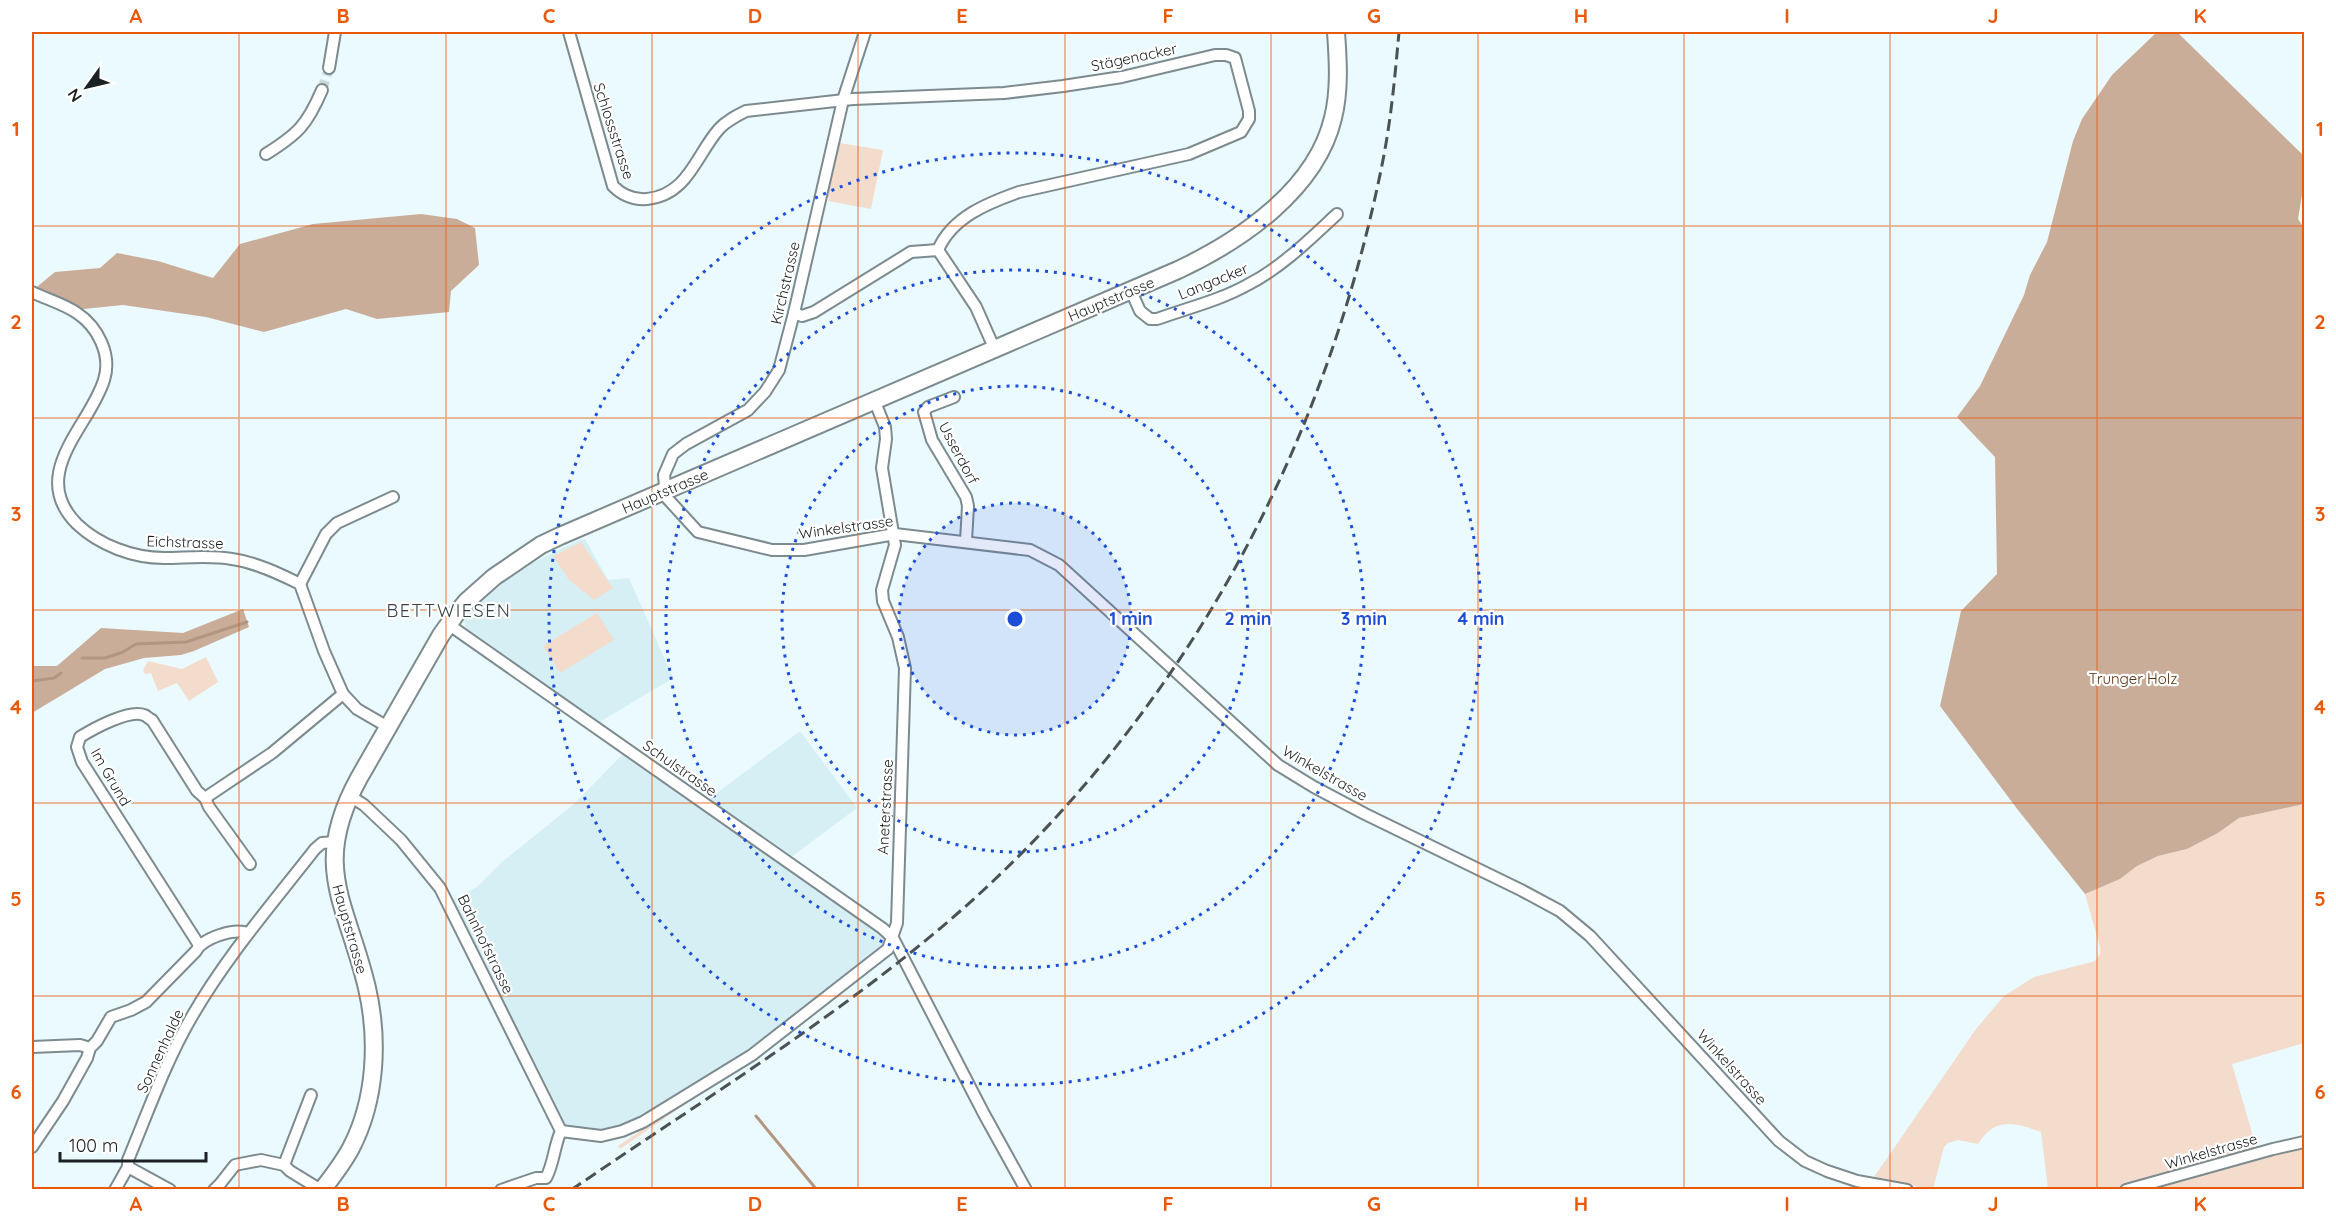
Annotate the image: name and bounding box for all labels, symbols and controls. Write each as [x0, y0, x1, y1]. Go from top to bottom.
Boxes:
text: A [130, 3, 143, 28]
text: B [336, 3, 350, 28]
text: C [543, 3, 556, 28]
text: D [748, 3, 762, 28]
text: E [956, 3, 968, 28]
text: F [1162, 3, 1174, 28]
text: G [1367, 3, 1381, 28]
text: H [1574, 3, 1588, 28]
text: I [1784, 3, 1790, 28]
text: J [1987, 3, 1999, 28]
text: K [2193, 3, 2207, 28]
street label: Stägenacker [1089, 39, 1179, 75]
north arrow [57, 57, 117, 117]
street label: Schlossstrasse [589, 80, 639, 182]
text: N [63, 85, 86, 106]
text: 1 [12, 116, 20, 141]
text: 1 [2316, 116, 2324, 141]
street label: Kirchstrasse [766, 240, 804, 326]
street label: Langacker [1175, 258, 1251, 304]
street label: Hauptstrasse [1065, 272, 1157, 326]
text: 2 [10, 309, 22, 334]
text: 2 [2314, 309, 2326, 334]
street label: Usserdorf [935, 419, 984, 488]
street label: Hauptstrasse [619, 464, 711, 518]
text: 3 [11, 501, 21, 526]
text: 3 [2315, 501, 2325, 526]
street label: Winkelstrasse [797, 511, 895, 543]
street label: Eichstrasse [146, 531, 224, 553]
district label: BETTWIESEN [387, 599, 511, 622]
text: 1 min [1109, 607, 1153, 630]
text: 2 min [1225, 607, 1271, 630]
text: 3 min [1341, 607, 1387, 630]
text: 4 min [1457, 607, 1505, 630]
centre of rings [1005, 609, 1025, 629]
park label: Trunger Holz [2088, 669, 2178, 688]
text: 4 [10, 694, 22, 719]
text: 4 [2314, 694, 2326, 719]
street label: Schulstrasse [639, 736, 721, 800]
street label: Winkelstrasse [1279, 741, 1371, 805]
street label: Im Grund [87, 745, 135, 809]
street label: Aneterstrasse [873, 759, 897, 855]
street label: Hauptstrasse [328, 882, 372, 976]
text: 5 [10, 886, 22, 911]
text: 5 [2314, 886, 2326, 911]
street label: Bahnhofstrasse [454, 891, 518, 997]
street label: Sonnenhalde [132, 1006, 188, 1096]
street label: Winkelstrasse [1693, 1025, 1771, 1109]
text: 6 [10, 1079, 22, 1104]
text: 6 [2314, 1079, 2326, 1104]
scale bar [60, 1125, 206, 1163]
street label: Winkelstrasse [2163, 1129, 2259, 1173]
text: 100 m [69, 1134, 118, 1157]
text: A [130, 1191, 143, 1216]
text: B [336, 1191, 350, 1216]
text: C [543, 1191, 556, 1216]
text: D [748, 1191, 762, 1216]
text: E [956, 1191, 968, 1216]
text: F [1162, 1191, 1174, 1216]
text: G [1367, 1191, 1381, 1216]
text: H [1574, 1191, 1588, 1216]
text: I [1784, 1191, 1790, 1216]
text: J [1987, 1191, 1999, 1216]
text: K [2193, 1191, 2207, 1216]

